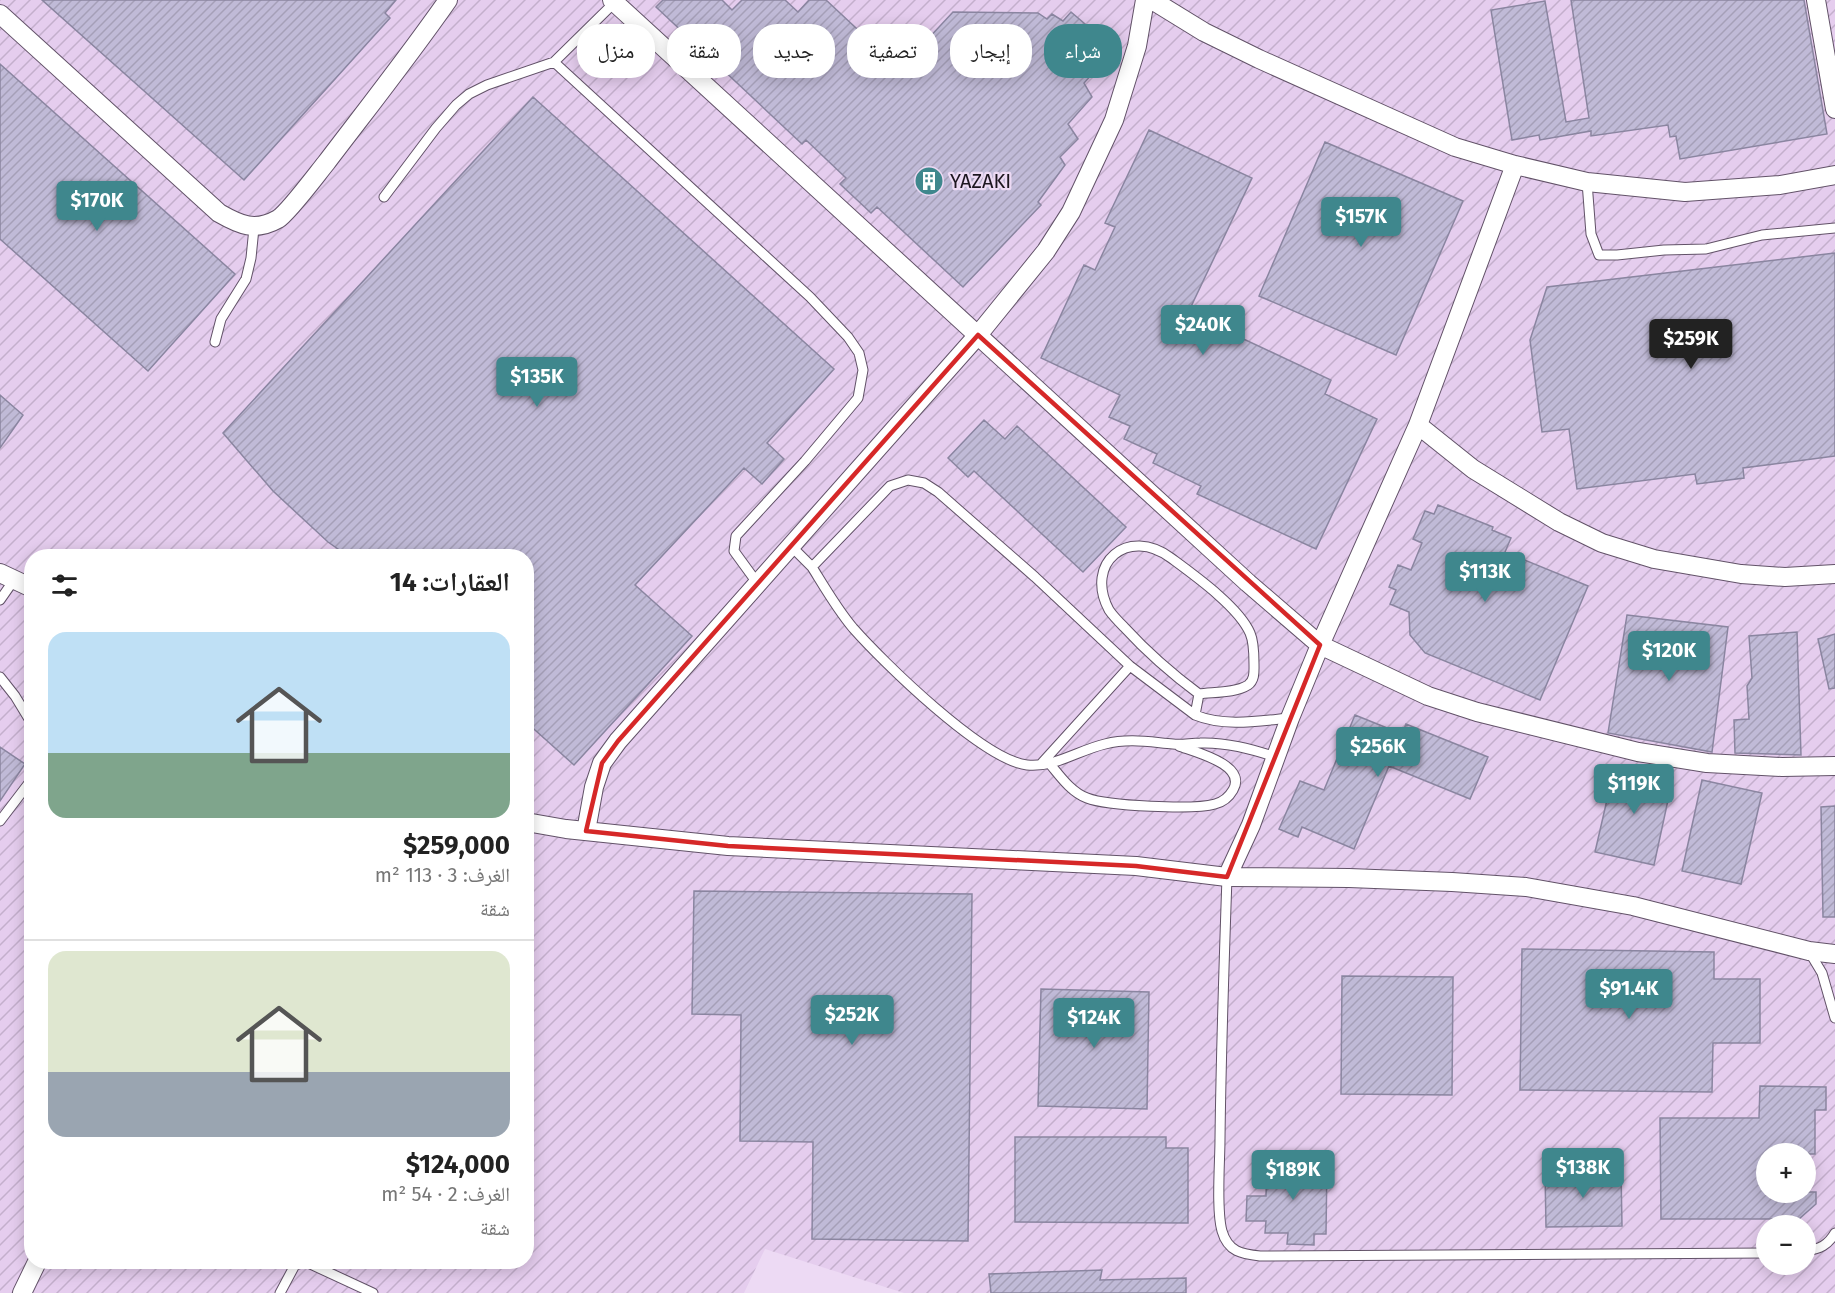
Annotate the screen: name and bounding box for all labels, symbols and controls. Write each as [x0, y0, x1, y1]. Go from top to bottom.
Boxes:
chip: منزل [577, 24, 655, 78]
chip: شقة [667, 24, 741, 78]
chip: جديد [753, 24, 835, 78]
chip: تصفية [847, 24, 938, 78]
chip: إيجار [950, 24, 1032, 78]
chip: شراء [1044, 24, 1122, 78]
building icon: YAZAKI [913, 165, 945, 197]
place label: YAZAKI [950, 169, 1011, 193]
pin: $170K [55, 181, 139, 232]
text: $170K [70, 188, 124, 212]
pin: $157K [1319, 197, 1403, 248]
text: $157K [1335, 204, 1387, 228]
pin: $240K [1161, 305, 1245, 356]
text: $240K [1175, 312, 1231, 336]
pin: $259K [1649, 319, 1733, 370]
text: $259K [1663, 326, 1719, 350]
pin: $135K [495, 357, 579, 408]
text: $135K [510, 364, 564, 388]
pin: $113K [1443, 552, 1527, 603]
text: $113K [1459, 559, 1511, 583]
text: العقارات: 14 [390, 567, 510, 598]
icon: filters [48, 569, 81, 602]
pin: $120K [1627, 631, 1711, 682]
text: $120K [1642, 638, 1696, 662]
icon: home [225, 671, 333, 779]
pin: $256K [1336, 727, 1420, 778]
text: $256K [1350, 734, 1406, 758]
pin: $119K [1592, 764, 1676, 815]
text: $119K [1608, 771, 1660, 795]
text: $259,000 [403, 830, 510, 861]
text: الغرف: 3 · 113 m² [375, 863, 510, 887]
text: شقة [480, 897, 510, 921]
pin: $91.4K [1580, 969, 1678, 1020]
text: $91.4K [1599, 976, 1659, 1000]
icon: home [225, 990, 333, 1098]
pin: $252K [810, 995, 894, 1046]
pin: $124K [1052, 998, 1136, 1049]
text: $252K [825, 1002, 879, 1026]
text: $124K [1067, 1005, 1121, 1029]
map controls [1756, 1143, 1816, 1275]
button: + [1756, 1143, 1816, 1203]
pin: $138K [1541, 1148, 1625, 1199]
text: $124,000 [406, 1149, 510, 1180]
pin: $189K [1251, 1150, 1335, 1201]
text: $138K [1556, 1155, 1610, 1179]
text: $189K [1266, 1157, 1320, 1181]
text: الغرف: 2 · 54 m² [381, 1182, 510, 1206]
button: − [1756, 1215, 1816, 1275]
text: شقة [480, 1216, 510, 1240]

